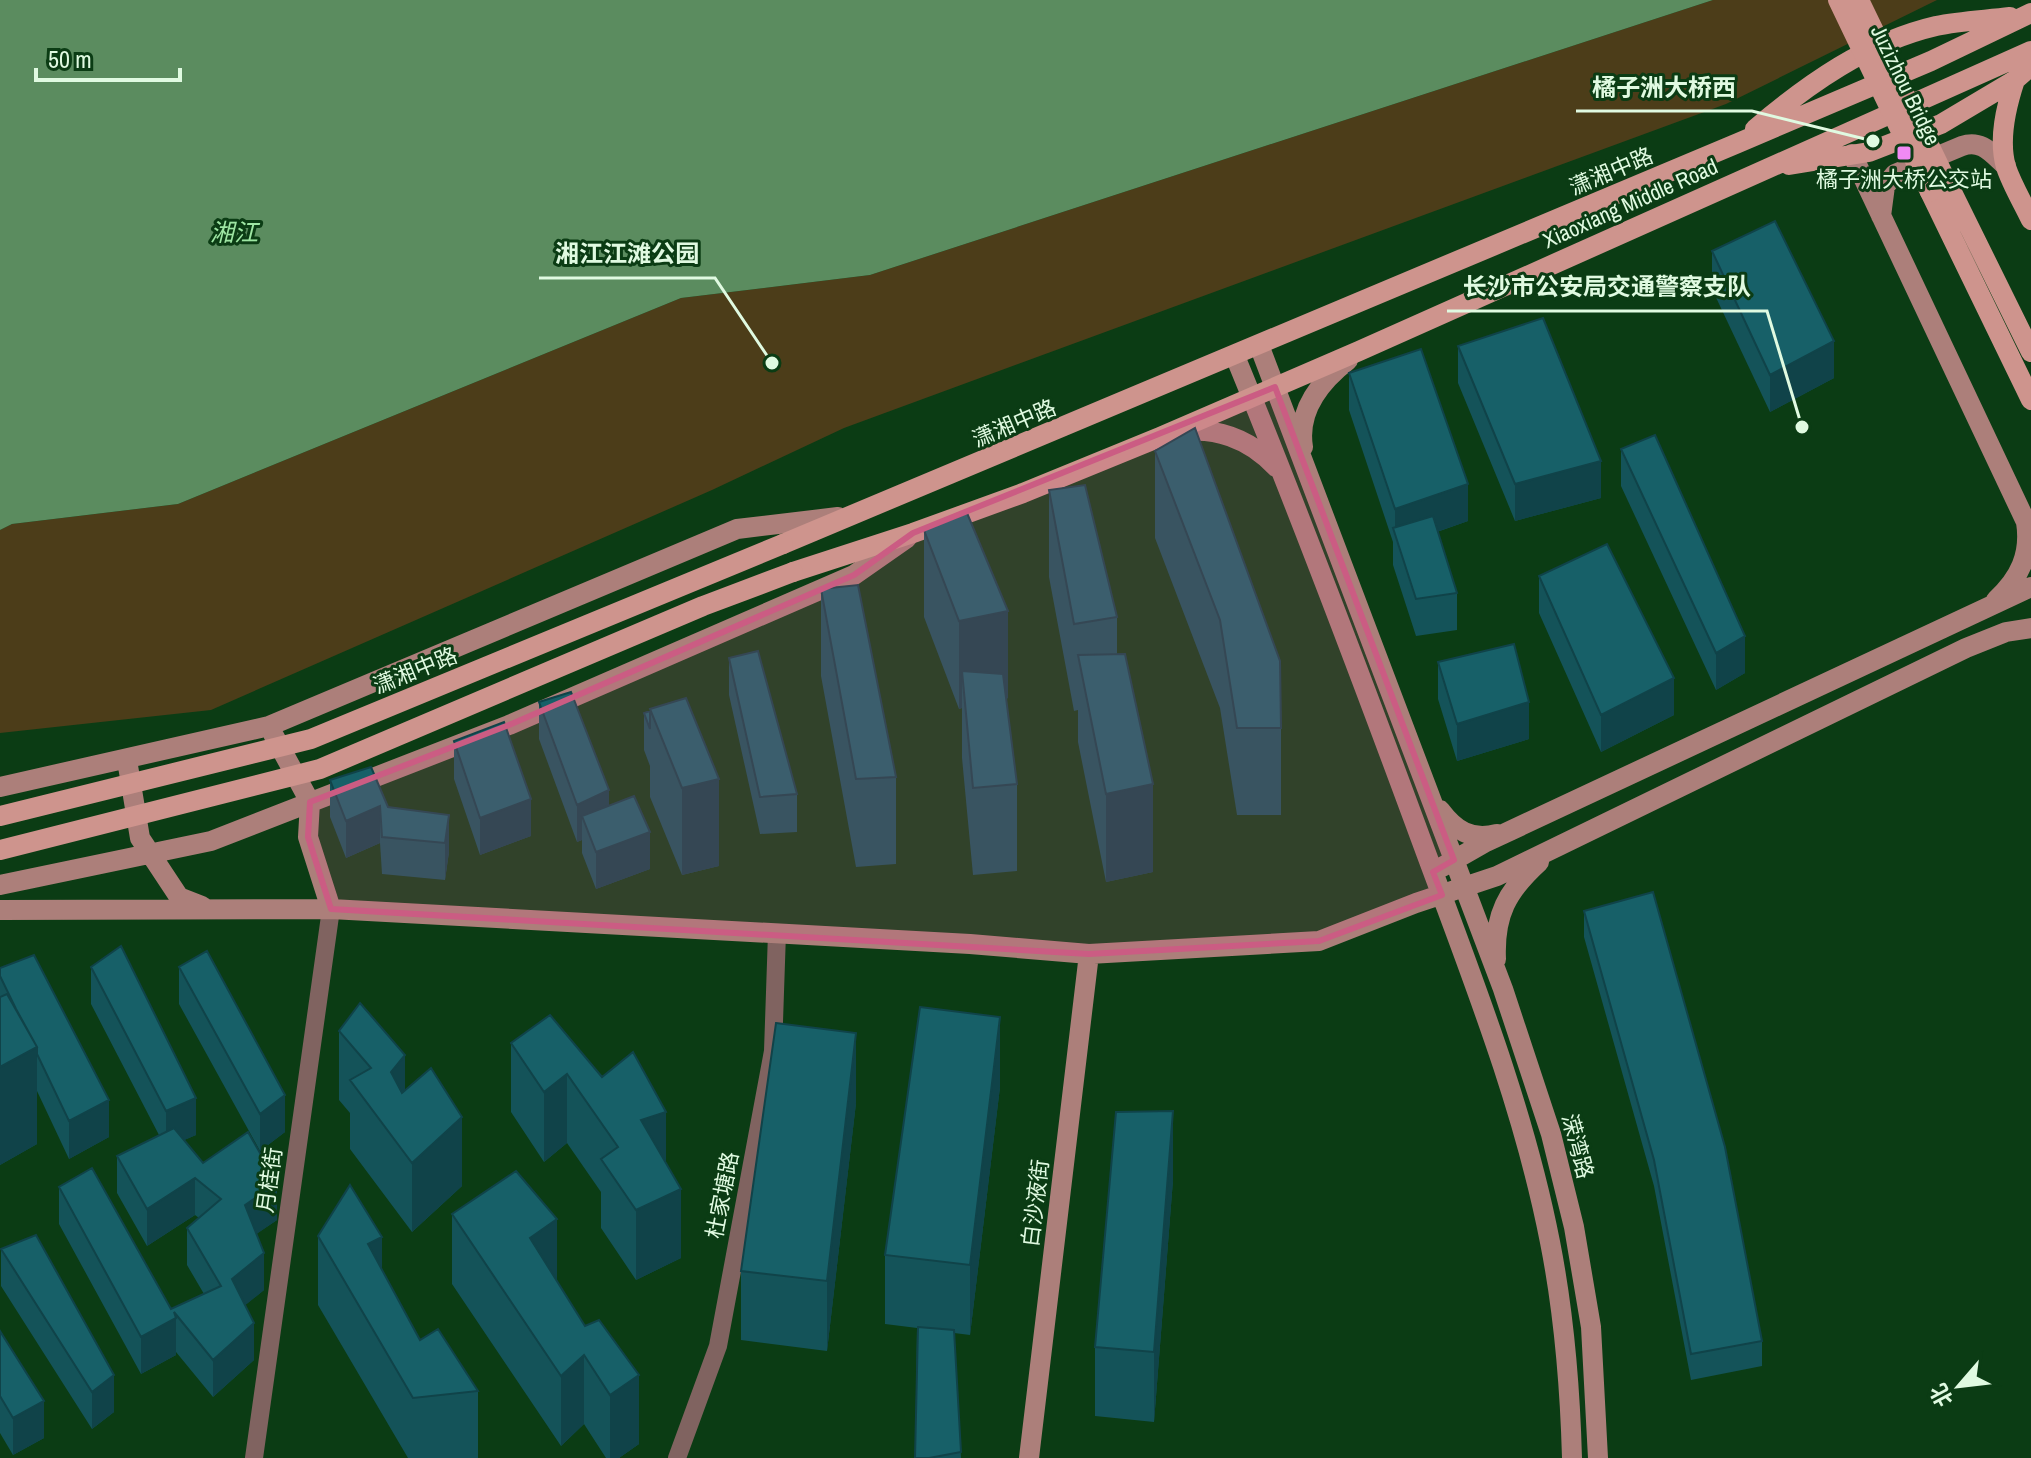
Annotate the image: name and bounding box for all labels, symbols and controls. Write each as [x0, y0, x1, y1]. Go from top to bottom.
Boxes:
street label: Juzizhou Bridge [1864, 20, 1948, 150]
scale bar [36, 32, 180, 82]
text: 50 m [48, 43, 92, 75]
callout: 橘子洲大桥西 [1576, 63, 1752, 111]
text: 橘子洲大桥西 [1592, 71, 1736, 103]
street label: 潇湘中路 [1565, 140, 1657, 202]
marker: 橘子洲大桥公交站 [1895, 144, 1913, 162]
street label: Xiaoxiang Middle Road [1538, 151, 1722, 255]
place label: 橘子洲大桥公交站 [1816, 164, 1992, 194]
water label: 湘江 [210, 216, 261, 248]
callout: 湘江江滩公园 [539, 230, 715, 278]
text: 湘江江滩公园 [555, 237, 699, 269]
callout: 长沙市公安局交通警察支队 [1447, 263, 1767, 311]
text: 长沙市公安局交通警察支队 [1463, 270, 1751, 302]
street label: 潇湘中路 [968, 392, 1060, 454]
street label: 潇湘中路 [369, 640, 461, 700]
street label: 溁湾路 [1555, 1110, 1601, 1182]
street label: 月桂街 [250, 1145, 288, 1215]
street label: 杜家塘路 [699, 1149, 745, 1241]
street label: 白沙液街 [1015, 1157, 1055, 1249]
north arrow [1919, 1346, 1999, 1426]
text: 北 [1923, 1379, 1960, 1412]

